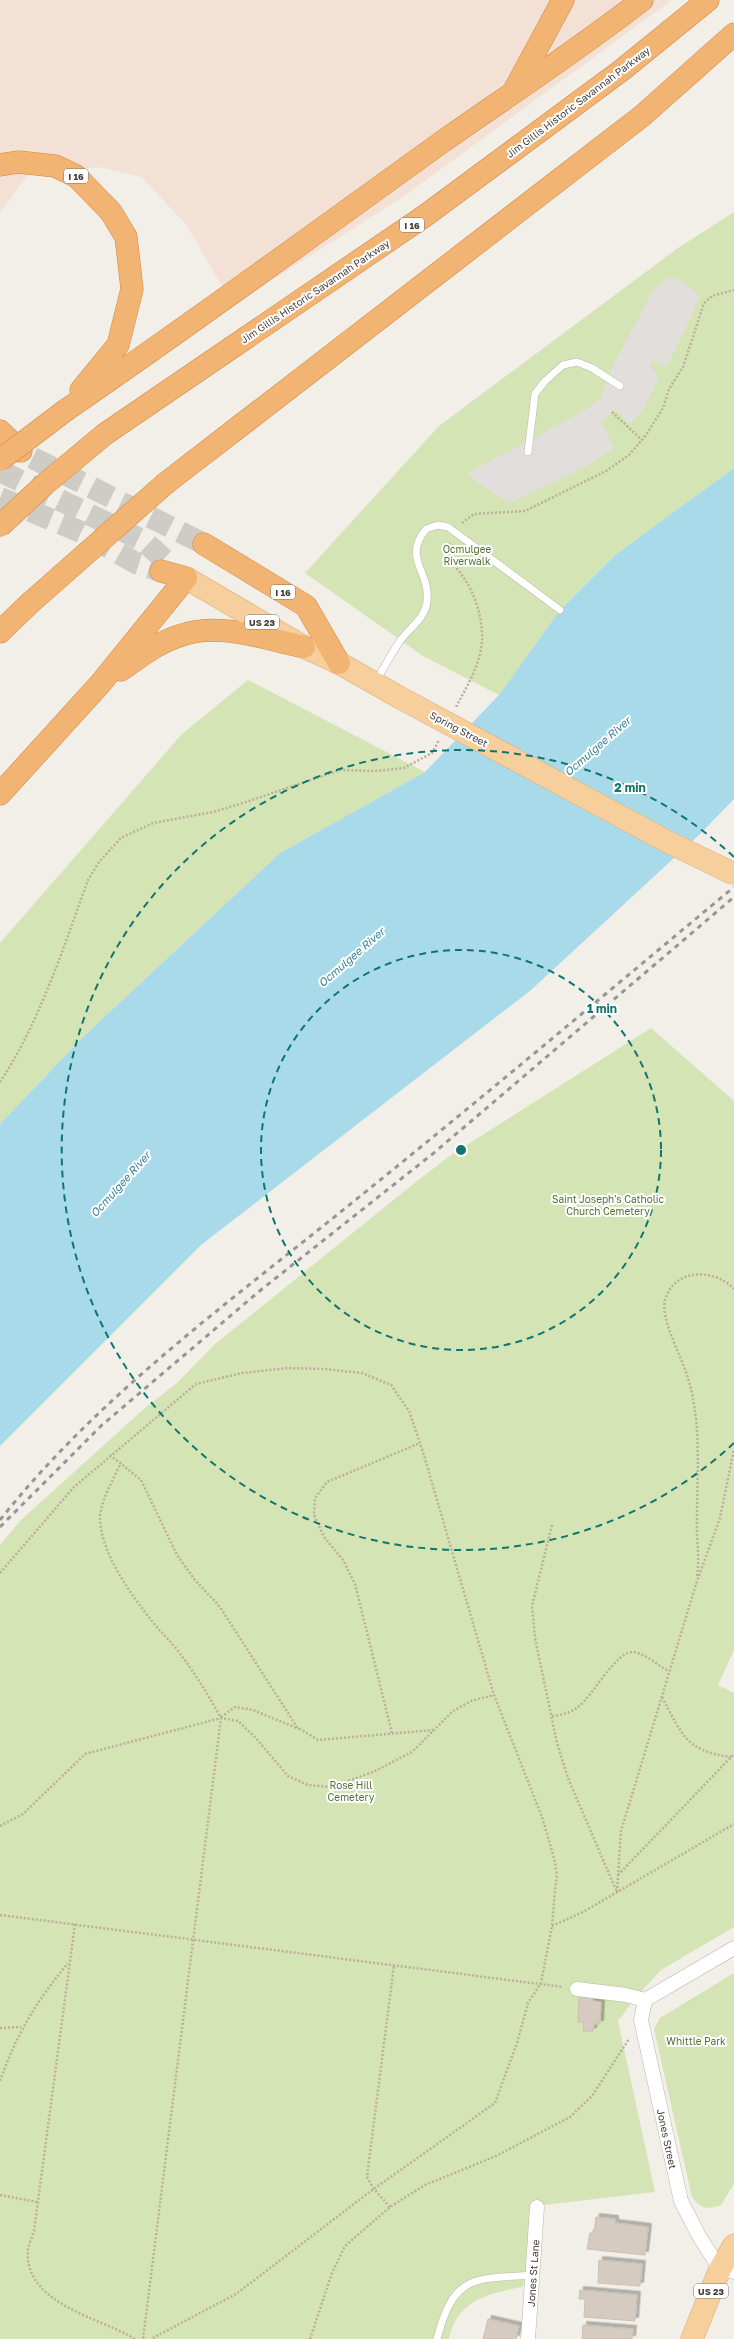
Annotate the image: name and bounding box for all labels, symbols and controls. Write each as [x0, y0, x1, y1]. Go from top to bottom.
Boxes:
street label: Jim Gillis Historic Savannah Parkway [504, 44, 652, 160]
road number: I 16 [64, 169, 88, 183]
road number: I 16 [400, 218, 424, 232]
street label: Jim Gillis Historic Savannah Parkway [239, 236, 392, 345]
park label: Ocmulgee Riverwalk [443, 543, 491, 567]
road number: I 16 [271, 585, 295, 599]
road number: US 23 [245, 615, 279, 629]
street label: Spring Street [428, 709, 490, 749]
water label: Ocmulgee River [561, 713, 635, 779]
text: 2 min [614, 780, 646, 795]
water label: Ocmulgee River [315, 924, 389, 990]
text: 1 min [587, 1001, 617, 1016]
centre of rings [454, 1143, 468, 1157]
water label: Ocmulgee River [87, 1147, 155, 1220]
park label: Saint Joseph's Catholic Church Cemetery [552, 1193, 665, 1217]
park label: Rose Hill Cemetery [328, 1779, 375, 1803]
park label: Whittle Park [666, 2035, 726, 2047]
street label: Jones Street [655, 2108, 679, 2170]
street label: Jones St Lane [525, 2239, 541, 2307]
road number: US 23 [694, 2284, 728, 2298]

